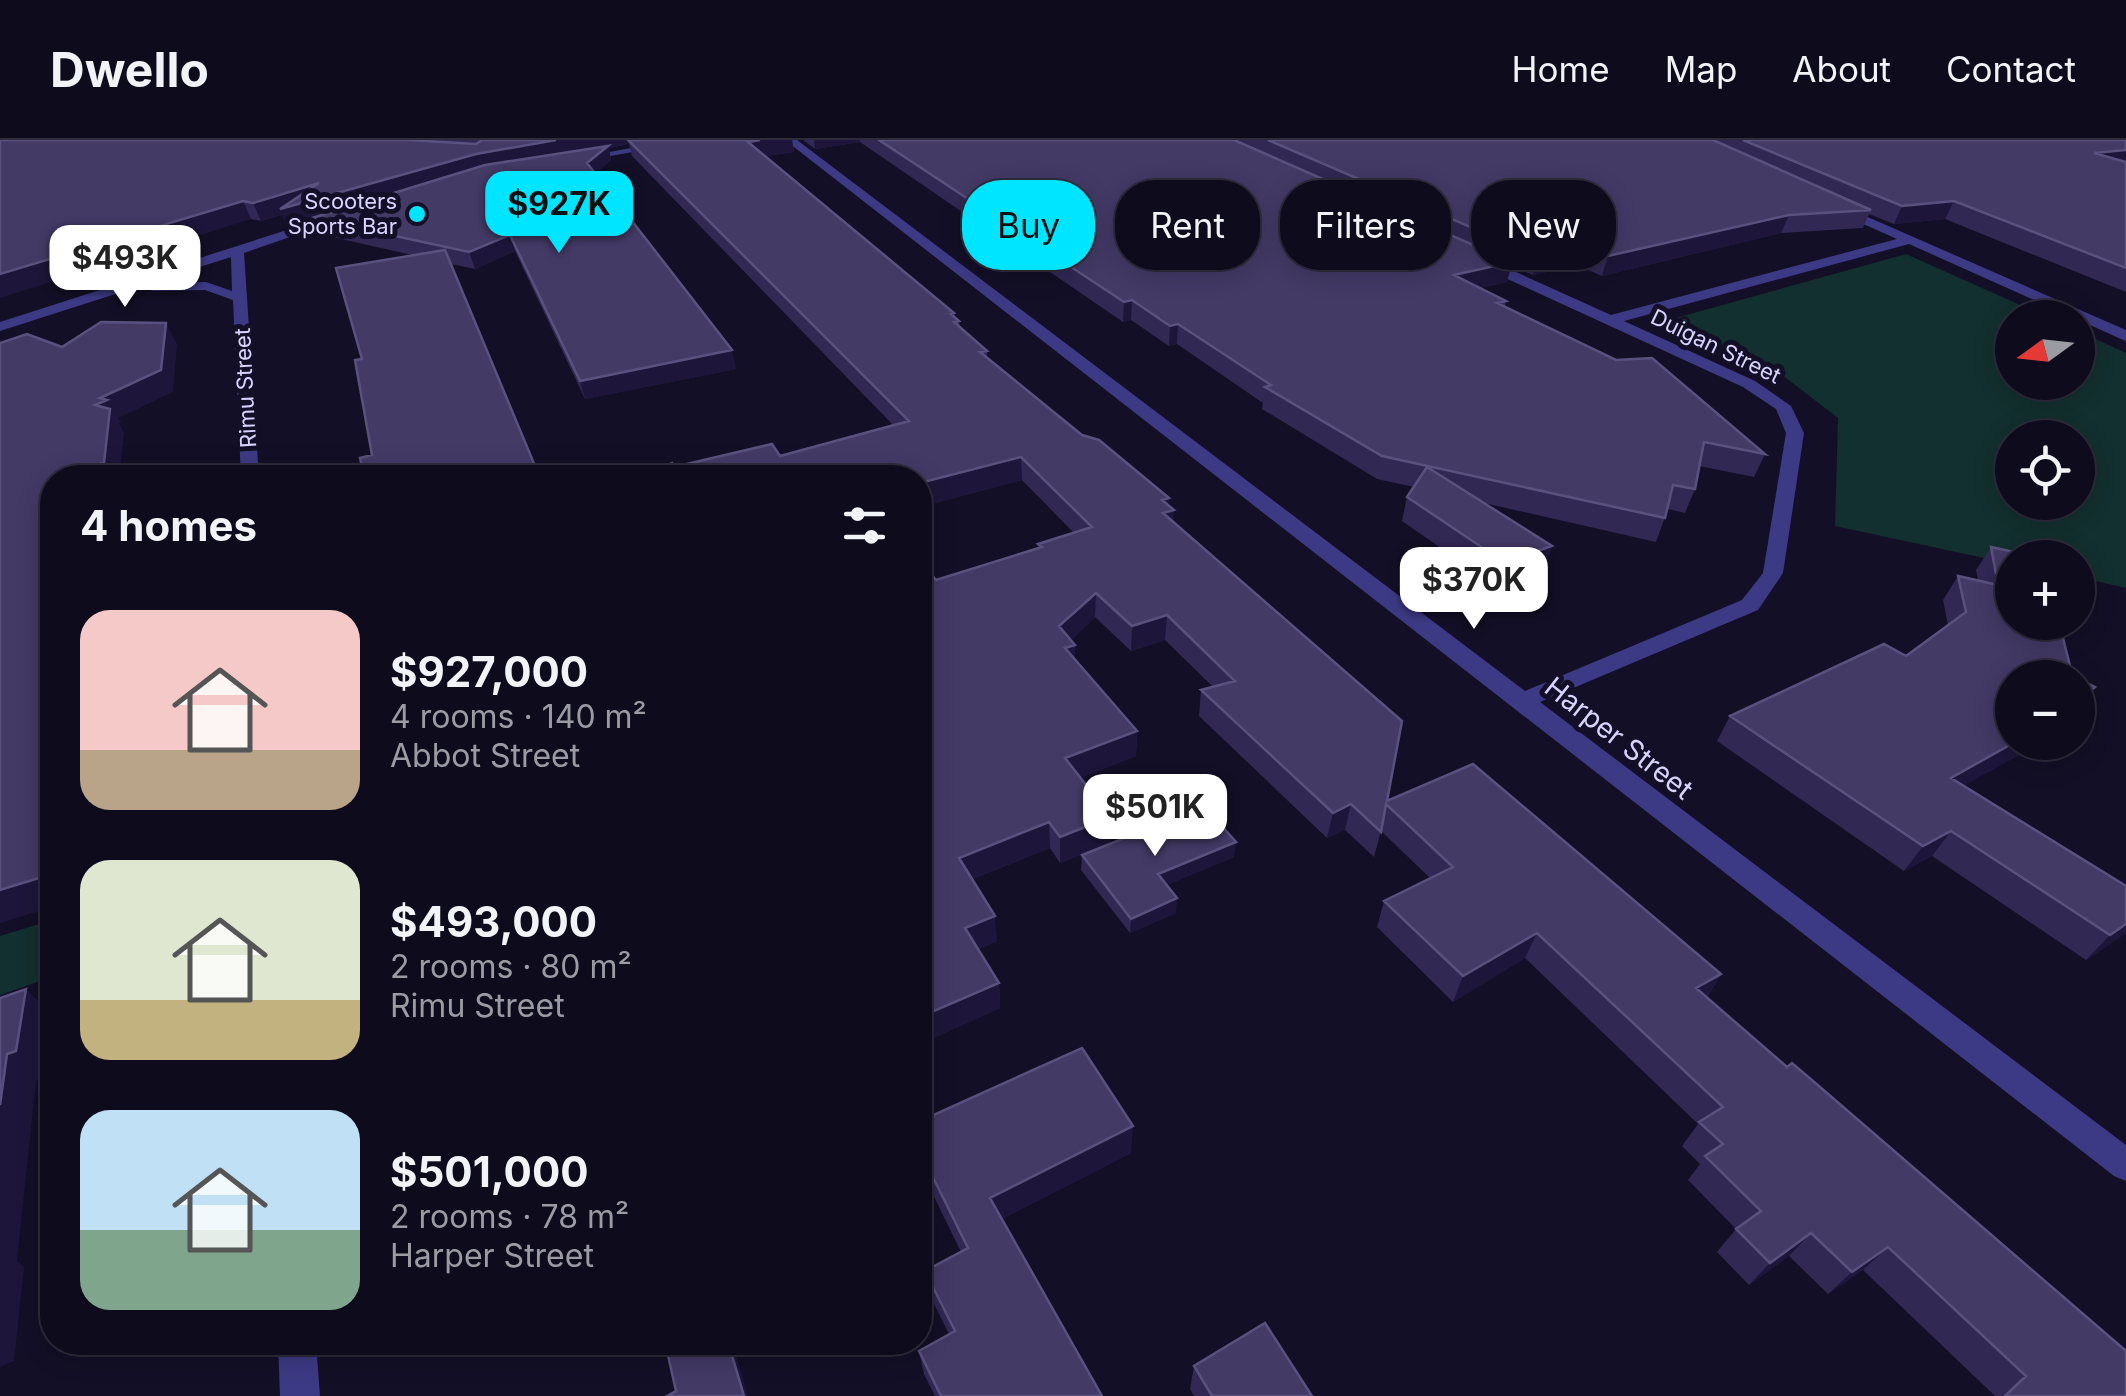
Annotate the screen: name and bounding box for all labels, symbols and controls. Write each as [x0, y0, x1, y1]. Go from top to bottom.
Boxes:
text: Dwello [50, 40, 209, 99]
text: Home [1512, 48, 1610, 90]
text: Map [1665, 48, 1737, 90]
text: About [1792, 48, 1891, 90]
text: Contact [1946, 48, 2076, 90]
pin: $927K [489, 171, 629, 256]
chip: Buy [962, 180, 1095, 270]
chip: Rent [1115, 180, 1260, 270]
chip: Filters [1280, 180, 1451, 270]
chip: New [1471, 180, 1616, 270]
text: $927K [507, 184, 611, 223]
place label: Scooters Sports Bar [288, 188, 397, 239]
marker: Scooters Sports Bar [406, 203, 428, 225]
pin: $493K [55, 225, 195, 310]
text: $493K [71, 238, 179, 277]
north arrow [1995, 300, 2095, 400]
map controls [1995, 300, 2095, 760]
street label: Duigan Street [1647, 303, 1785, 389]
street label: Rimu Street [229, 327, 261, 449]
button: locate [1995, 420, 2095, 520]
icon: filters [837, 498, 892, 553]
text: 4 homes [80, 500, 257, 551]
button: + [1995, 540, 2095, 640]
pin: $370K [1404, 547, 1544, 632]
text: $370K [1422, 560, 1526, 599]
text: $927,000 [390, 646, 588, 697]
icon: home [160, 650, 280, 770]
button: − [1995, 660, 2095, 760]
street label: Harper Street [1538, 670, 1700, 806]
text: 4 rooms · 140 m² [390, 697, 647, 736]
text: Abbot Street [390, 736, 580, 775]
pin: $501K [1085, 774, 1225, 859]
text: $501K [1105, 787, 1205, 826]
text: $493,000 [390, 896, 597, 947]
icon: home [160, 900, 280, 1020]
text: 2 rooms · 80 m² [390, 947, 632, 986]
text: Rimu Street [390, 986, 565, 1025]
text: $501,000 [390, 1146, 589, 1197]
icon: home [160, 1150, 280, 1270]
text: 2 rooms · 78 m² [390, 1197, 629, 1236]
text: Harper Street [390, 1236, 594, 1275]

